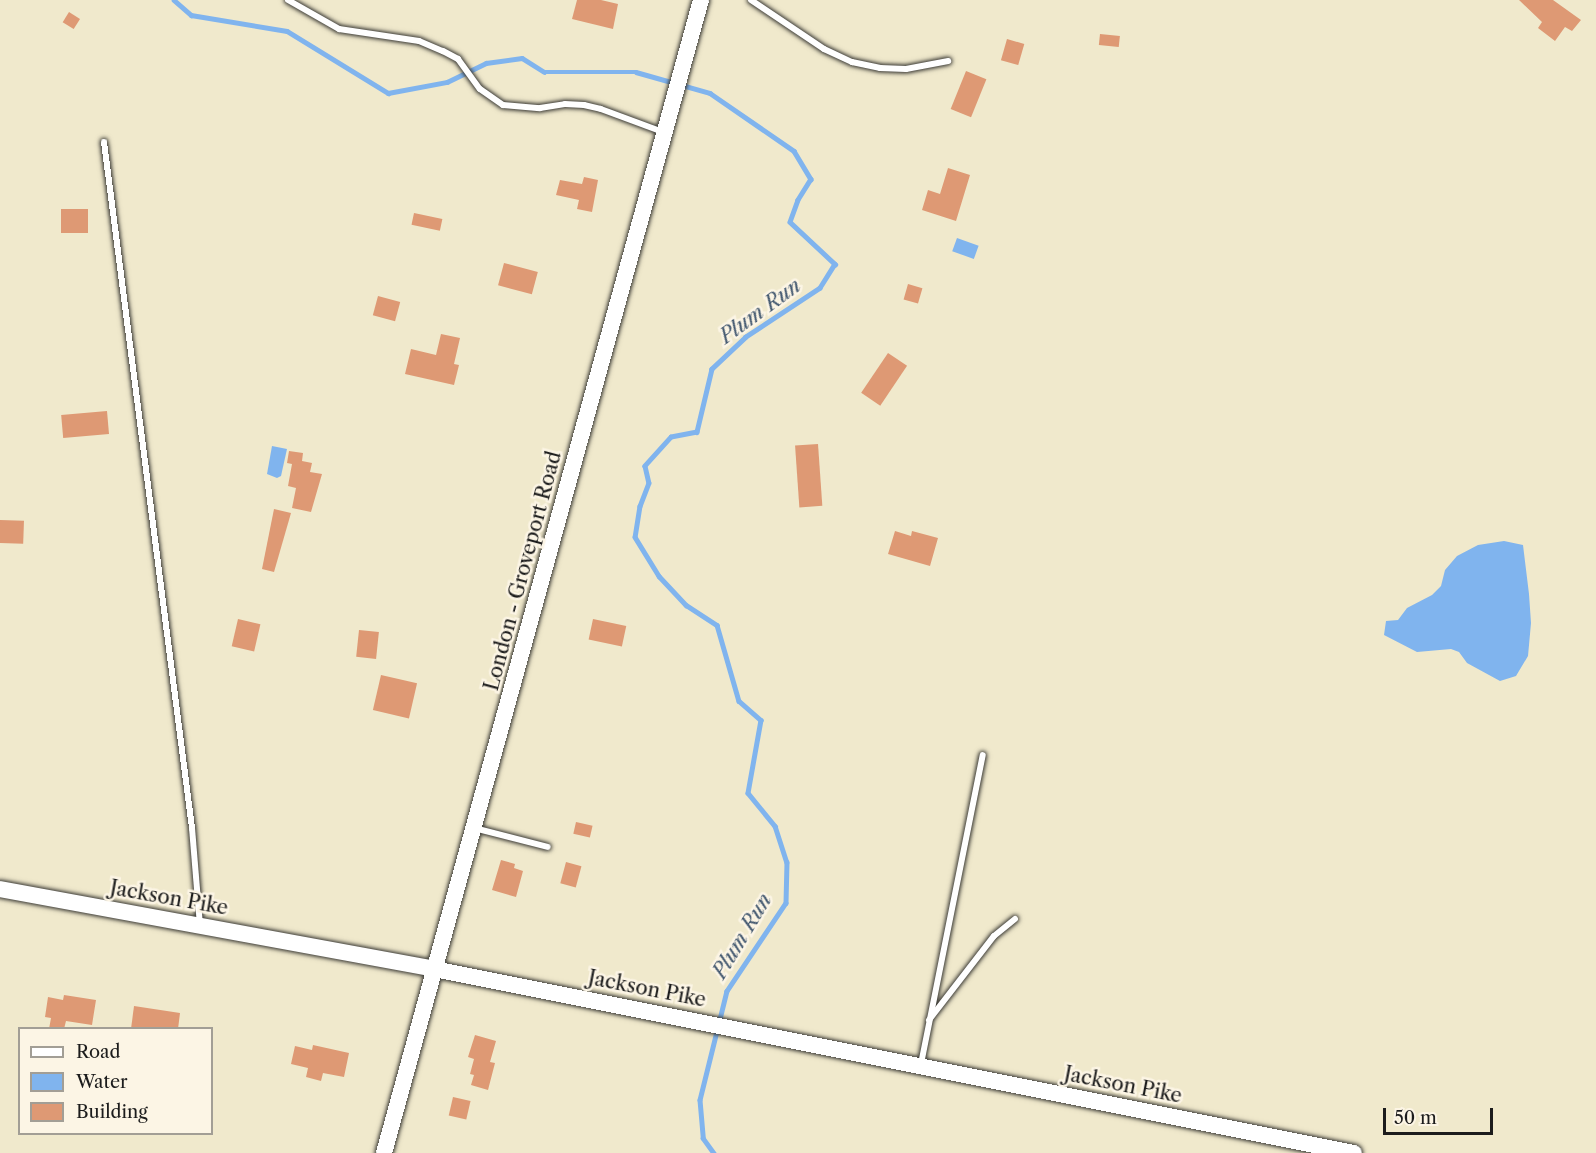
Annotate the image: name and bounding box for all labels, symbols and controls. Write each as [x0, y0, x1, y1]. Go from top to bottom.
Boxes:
water label: Plum Run [714, 273, 806, 349]
street label: London - Groveport Road [479, 449, 567, 693]
street label: Jackson Pike [108, 876, 230, 920]
water label: Plum Run [707, 889, 777, 983]
street label: Jackson Pike [586, 966, 708, 1012]
legend [18, 1027, 213, 1135]
text: Road [76, 1041, 121, 1063]
street label: Jackson Pike [1062, 1062, 1184, 1108]
text: Water [76, 1071, 128, 1093]
scale bar [1386, 1096, 1496, 1134]
text: Building [76, 1101, 148, 1123]
text: 50 m [1394, 1107, 1437, 1129]

